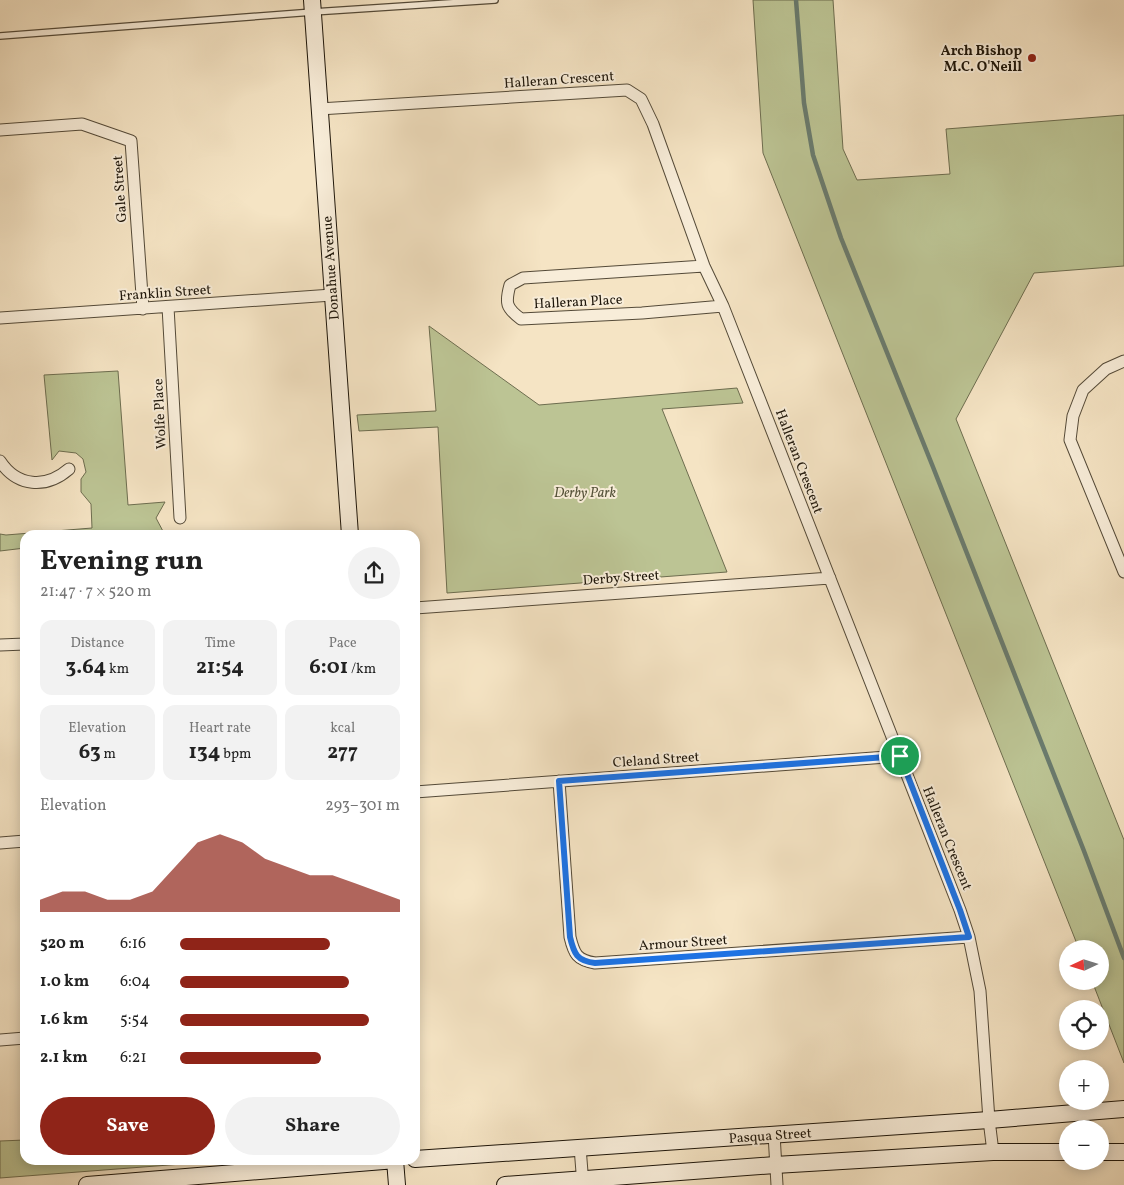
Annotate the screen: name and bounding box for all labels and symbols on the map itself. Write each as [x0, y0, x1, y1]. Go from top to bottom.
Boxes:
place label: Arch Bishop M.C. O'Neill [941, 42, 1022, 77]
marker: Arch Bishop M.C. O'Neill [1026, 52, 1038, 64]
street label: Halleran Crescent [503, 67, 615, 94]
street label: Gale Street [109, 154, 132, 223]
street label: Donahue Avenue [318, 215, 345, 321]
street label: Franklin Street [118, 281, 212, 306]
street label: Halleran Place [533, 291, 623, 314]
street label: Wolfe Place [149, 378, 172, 450]
street label: Halleran Crescent [770, 407, 827, 517]
park label: Derby Park [554, 484, 617, 503]
street label: Derby Street [582, 566, 660, 591]
pin [879, 735, 921, 777]
street label: Cleland Street [612, 748, 700, 773]
street label: Halleran Crescent [917, 784, 976, 893]
street label: Armour Street [638, 931, 728, 956]
north arrow [1059, 940, 1109, 990]
street label: Pasqua Street [728, 1124, 812, 1149]

